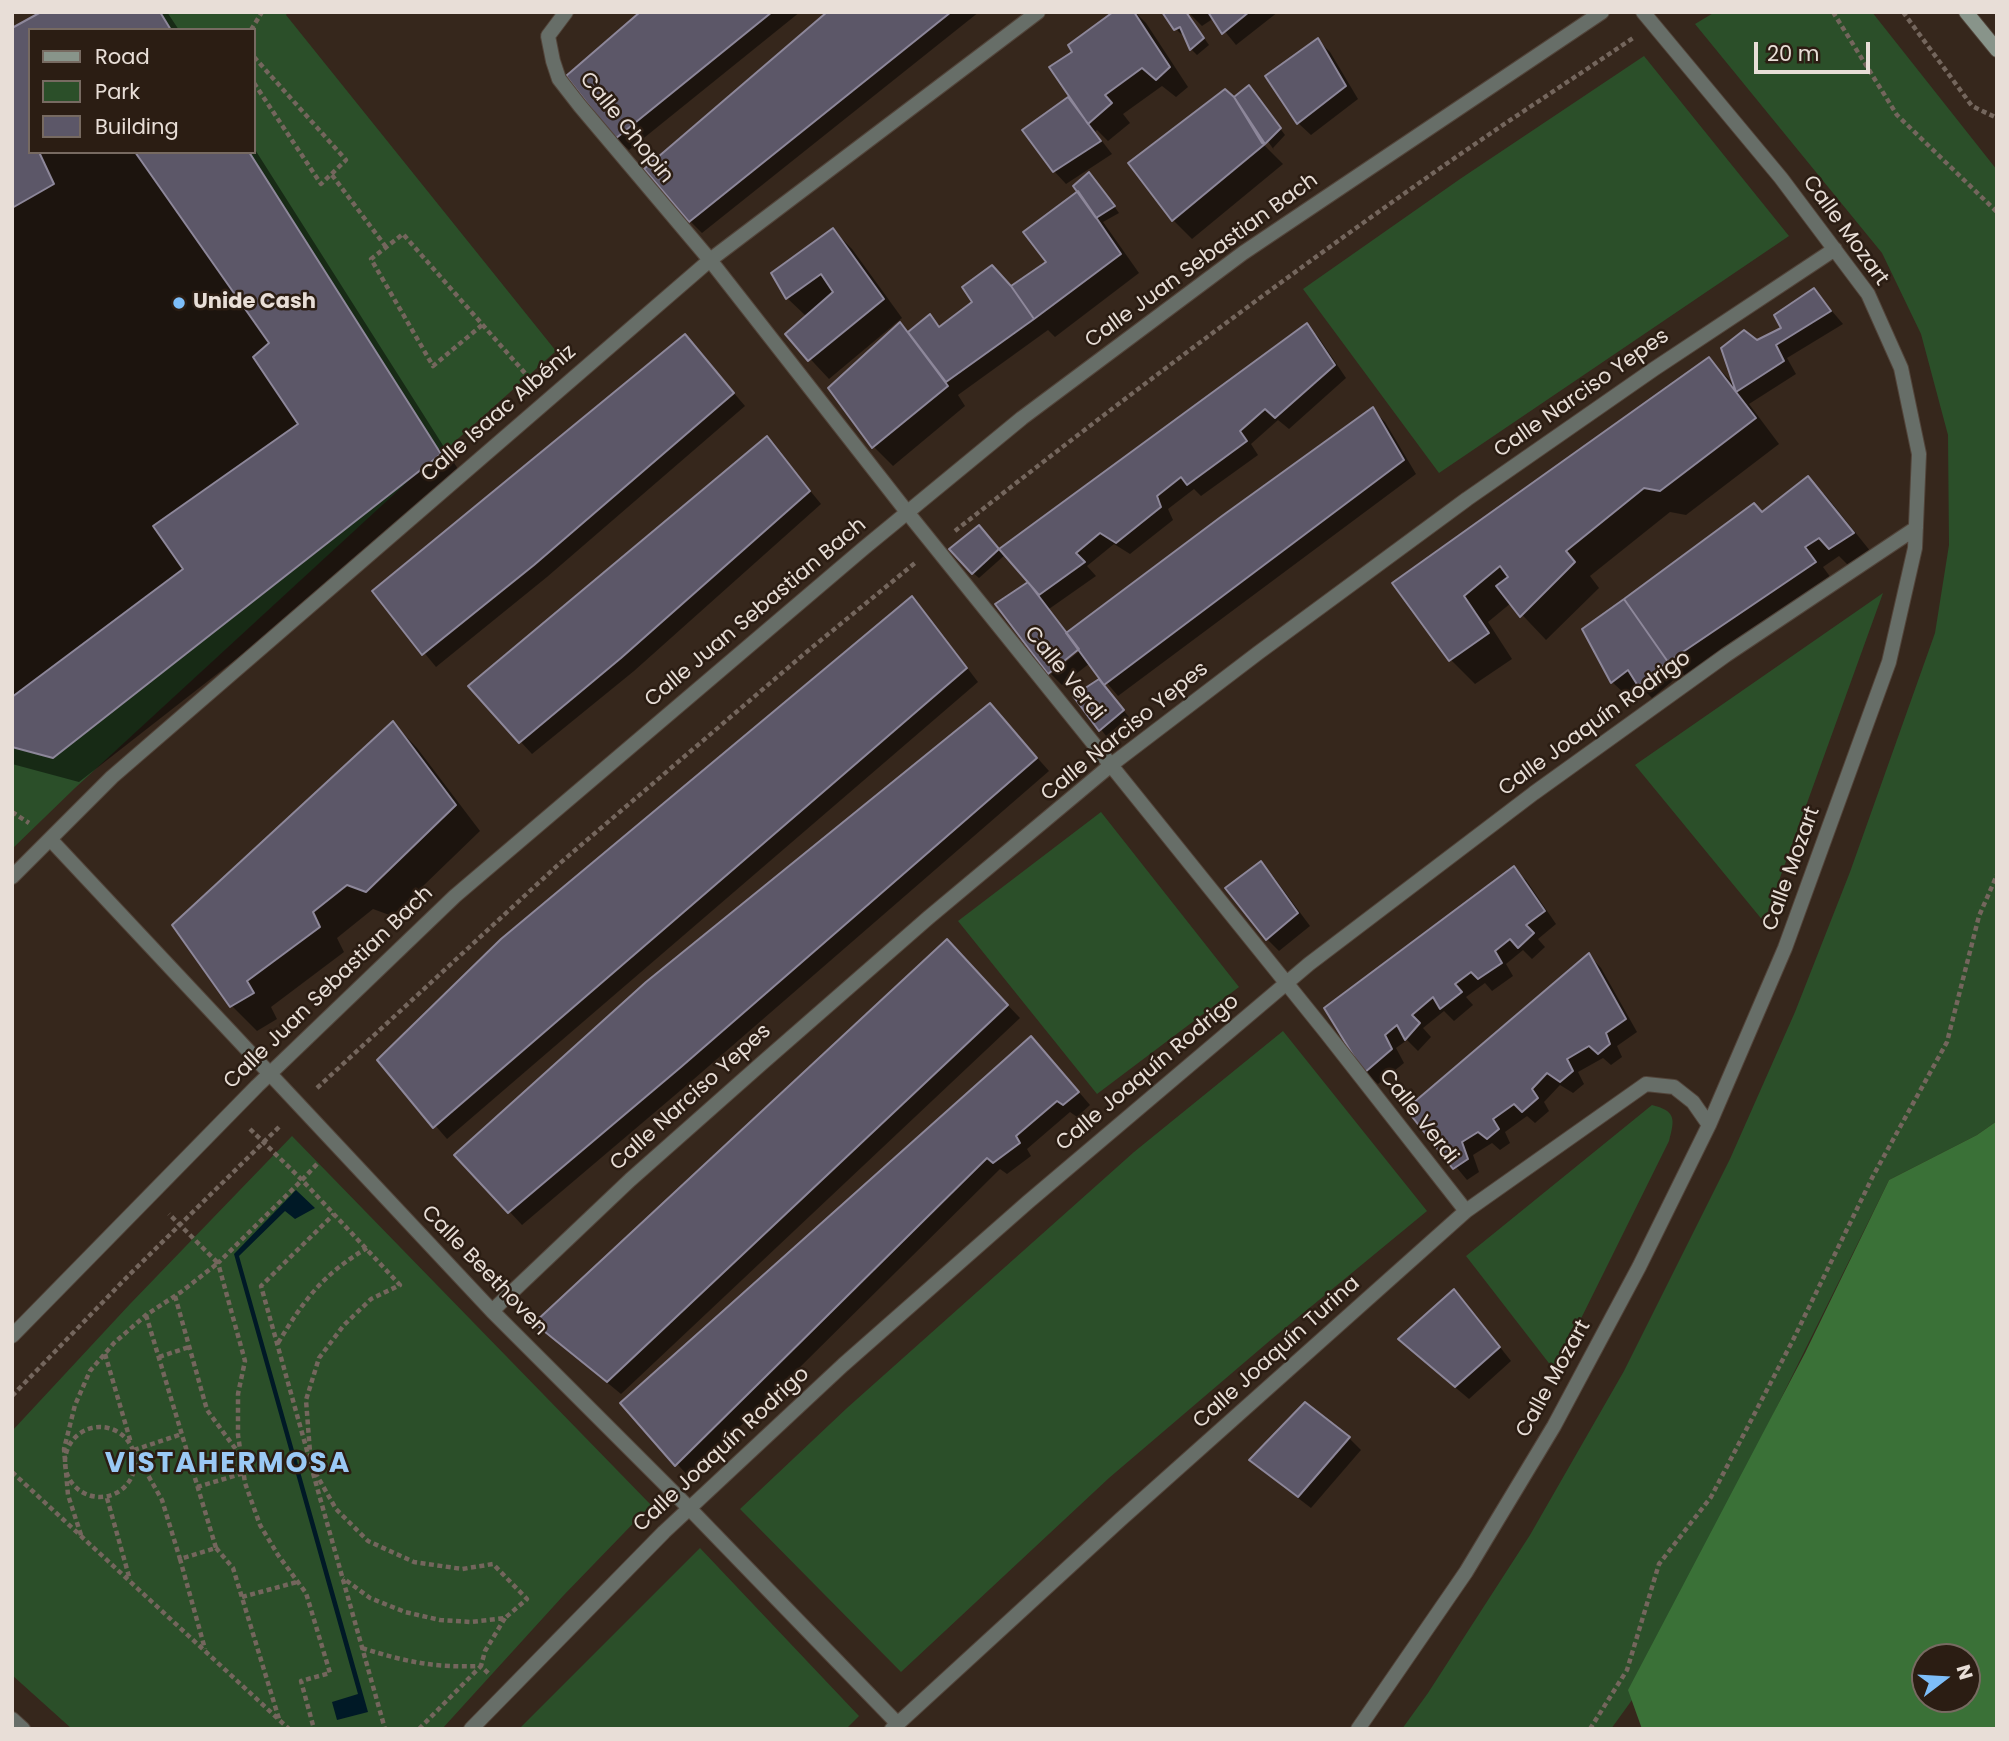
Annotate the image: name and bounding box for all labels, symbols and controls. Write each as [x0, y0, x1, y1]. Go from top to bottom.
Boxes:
legend [28, 28, 256, 154]
scale bar [1757, 28, 1872, 72]
text: 20 m [1767, 39, 1820, 68]
text: Road [95, 42, 150, 71]
street label: Calle Chopin [574, 68, 678, 188]
text: Park [95, 77, 140, 106]
text: Building [95, 112, 179, 141]
street label: Calle Juan Sebastian Bach [1081, 168, 1323, 354]
street label: Calle Mozart [1797, 171, 1893, 291]
place label: Unide Cash [193, 290, 316, 316]
marker: Unide Cash [171, 295, 187, 311]
street label: Calle Narciso Yepes [1490, 324, 1674, 464]
street label: Calle Isaac Albéniz [416, 340, 582, 488]
street label: Calle Juan Sebastian Bach [640, 513, 872, 713]
street label: Calle Verdi [1018, 622, 1110, 726]
street label: Calle Joaquín Rodrigo [1494, 646, 1696, 802]
street label: Calle Narciso Yepes [1036, 657, 1214, 807]
street label: Calle Mozart [1758, 804, 1826, 934]
street label: Calle Juan Sebastian Bach [219, 881, 439, 1095]
street label: Calle Joaquín Rodrigo [1051, 989, 1245, 1157]
street label: Calle Narciso Yepes [605, 1019, 777, 1177]
street label: Calle Verdi [1373, 1064, 1463, 1170]
street label: Calle Beethoven [416, 1201, 552, 1341]
street label: Calle Joaquín Turina [1189, 1272, 1365, 1434]
street label: Calle Mozart [1511, 1316, 1597, 1442]
street label: Calle Joaquín Rodrigo [629, 1362, 815, 1538]
district label: VISTAHERMOSA [106, 1448, 350, 1482]
north arrow [1911, 1643, 1981, 1713]
text: N [1950, 1662, 1980, 1683]

